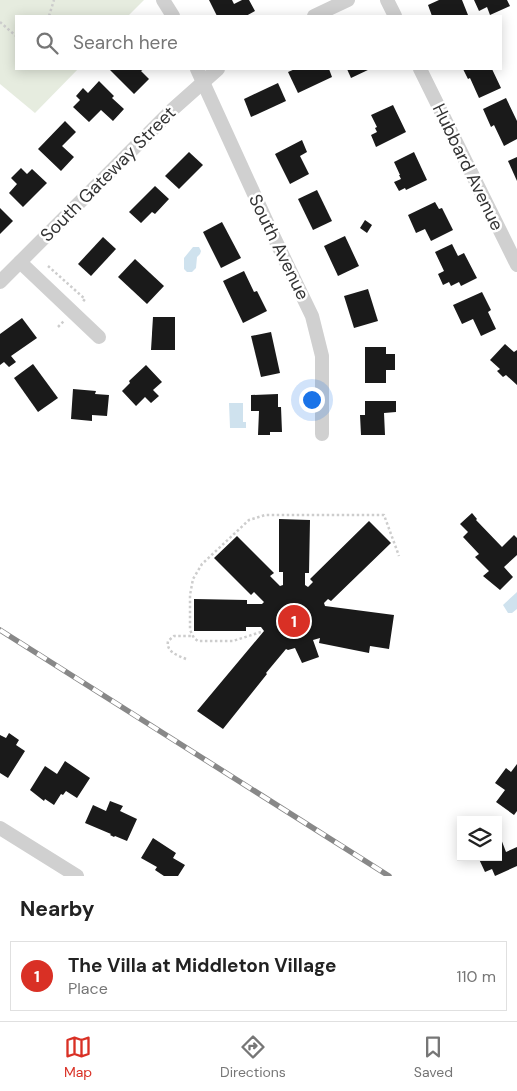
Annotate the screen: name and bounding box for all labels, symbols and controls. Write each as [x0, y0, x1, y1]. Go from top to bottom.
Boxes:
search box [15, 15, 502, 70]
icon: search [33, 29, 61, 57]
text: Search here [73, 30, 178, 55]
street label: Hubbard Avenue [427, 100, 509, 234]
street label: South Gateway Street [35, 101, 181, 247]
street label: South Avenue [243, 190, 315, 304]
your location [299, 387, 325, 413]
pin: 1 [278, 602, 310, 640]
map controls [457, 816, 502, 861]
button: layers [457, 816, 502, 861]
text: Nearby [20, 895, 94, 923]
text: The Villa at Middleton Village [68, 953, 336, 978]
text: 1 [34, 966, 40, 987]
text: 110 m [457, 966, 496, 987]
text: Place [68, 978, 108, 999]
tab: Map [64, 1033, 92, 1081]
tab: Directions [220, 1033, 286, 1081]
tab: Saved [414, 1033, 453, 1081]

